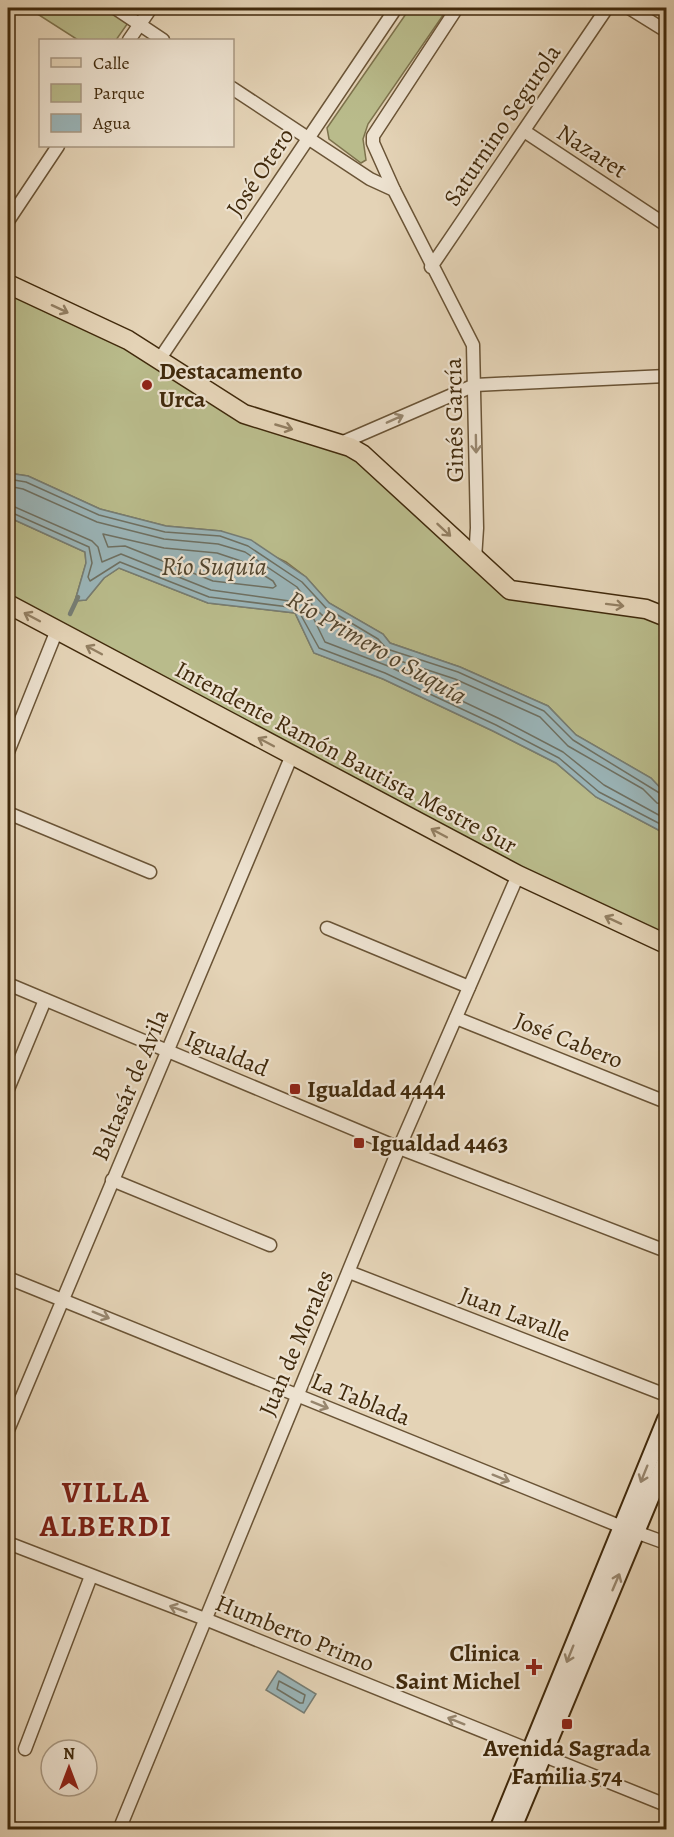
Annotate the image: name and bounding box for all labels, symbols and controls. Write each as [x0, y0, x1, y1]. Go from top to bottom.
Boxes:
street label: Saturnino Segurola [436, 37, 569, 212]
legend [39, 39, 234, 147]
text: Calle [93, 51, 130, 75]
text: Parque [93, 81, 145, 105]
text: Agua [92, 111, 131, 135]
street label: Nazaret [551, 116, 633, 186]
street label: José Otero [219, 121, 301, 222]
one-way arrow [51, 303, 69, 315]
place label: Destacamento Urca [159, 355, 303, 415]
street label: Ginés García [437, 357, 471, 483]
marker: Destacamento Urca [140, 378, 154, 392]
one-way arrow [385, 413, 404, 424]
one-way arrow [274, 421, 293, 433]
one-way arrow [470, 433, 482, 453]
one-way arrow [436, 523, 451, 537]
water label: Río Suquía [161, 549, 267, 584]
water label: Río Primero o Suquía [280, 582, 473, 713]
one-way arrow [604, 599, 624, 610]
one-way arrow [24, 611, 41, 623]
one-way arrow [86, 644, 104, 655]
street label: Intendente Ramón Bautista Mestre Sur [169, 653, 523, 861]
one-way arrow [258, 736, 276, 747]
one-way arrow [430, 827, 448, 838]
one-way arrow [605, 913, 623, 925]
street label: Baltasár de Avila [84, 1004, 177, 1166]
street label: José Cabero [510, 1004, 628, 1076]
street label: Igualdad [181, 1022, 274, 1084]
place label: Igualdad 4444 [307, 1073, 445, 1105]
marker: Igualdad 4444 [288, 1082, 302, 1096]
place label: Igualdad 4463 [371, 1127, 508, 1159]
marker: Igualdad 4463 [352, 1136, 366, 1150]
street label: Juan de Morales [251, 1265, 341, 1421]
street label: Juan Lavalle [455, 1278, 575, 1350]
one-way arrow [91, 1310, 109, 1321]
street label: La Tablada [307, 1365, 416, 1434]
one-way arrow [310, 1400, 329, 1411]
one-way arrow [638, 1464, 649, 1482]
district label: VILLA ALBERDI [39, 1472, 172, 1546]
one-way arrow [491, 1473, 510, 1484]
one-way arrow [611, 1573, 622, 1592]
street label: Humberto Primo [211, 1587, 379, 1679]
one-way arrow [169, 1602, 188, 1613]
place label: Clinica Saint Michel [396, 1637, 521, 1697]
one-way arrow [564, 1644, 575, 1663]
marker: Clinica Saint Michel [525, 1658, 543, 1676]
one-way arrow [448, 1715, 466, 1726]
marker: Avenida Sagrada Familia 574 [560, 1717, 574, 1731]
place label: Avenida Sagrada Familia 574 [482, 1732, 651, 1792]
north arrow [39, 1738, 99, 1798]
text: N [63, 1743, 75, 1765]

